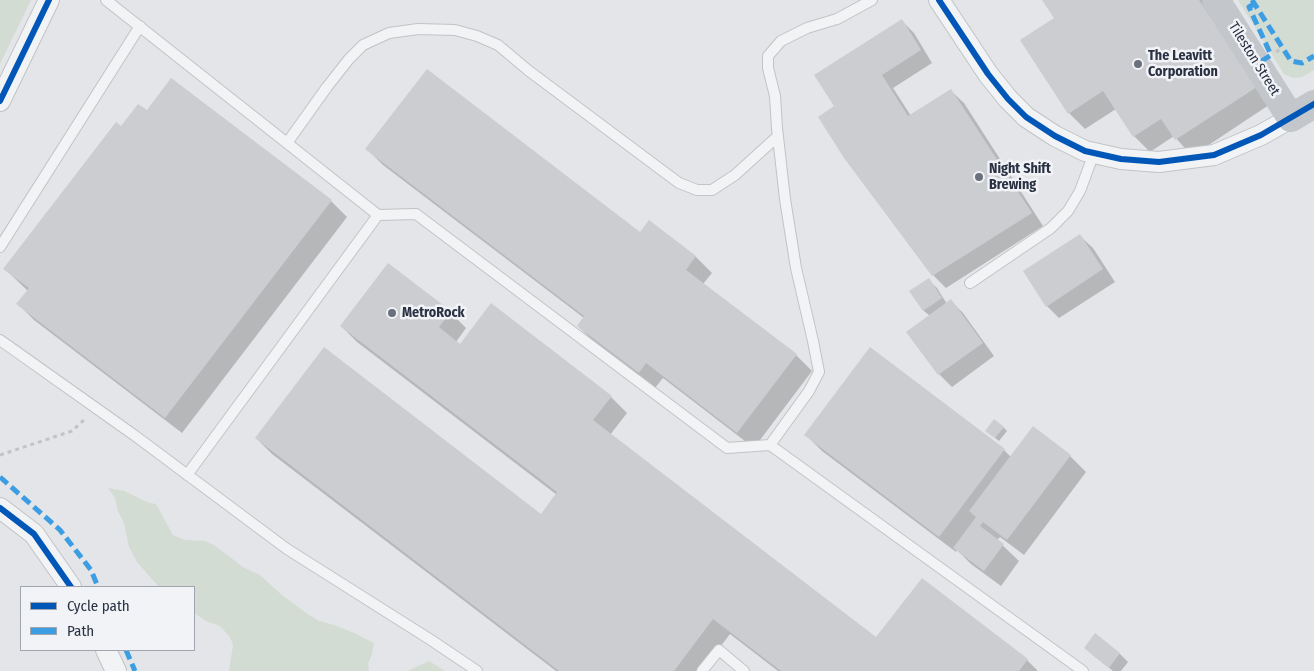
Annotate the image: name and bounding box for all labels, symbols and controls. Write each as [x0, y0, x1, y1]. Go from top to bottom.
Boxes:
street label: Tileston Street [1225, 19, 1283, 99]
place label: The Leavitt Corporation [1148, 48, 1218, 80]
marker: The Leavitt Corporation [1132, 58, 1144, 70]
place label: Night Shift Brewing [989, 161, 1051, 193]
marker: Night Shift Brewing [973, 171, 985, 183]
place label: MetroRock [402, 305, 465, 321]
marker: MetroRock [386, 307, 398, 319]
legend [20, 586, 195, 651]
text: Cycle path [67, 597, 130, 615]
text: Path [67, 622, 94, 640]

